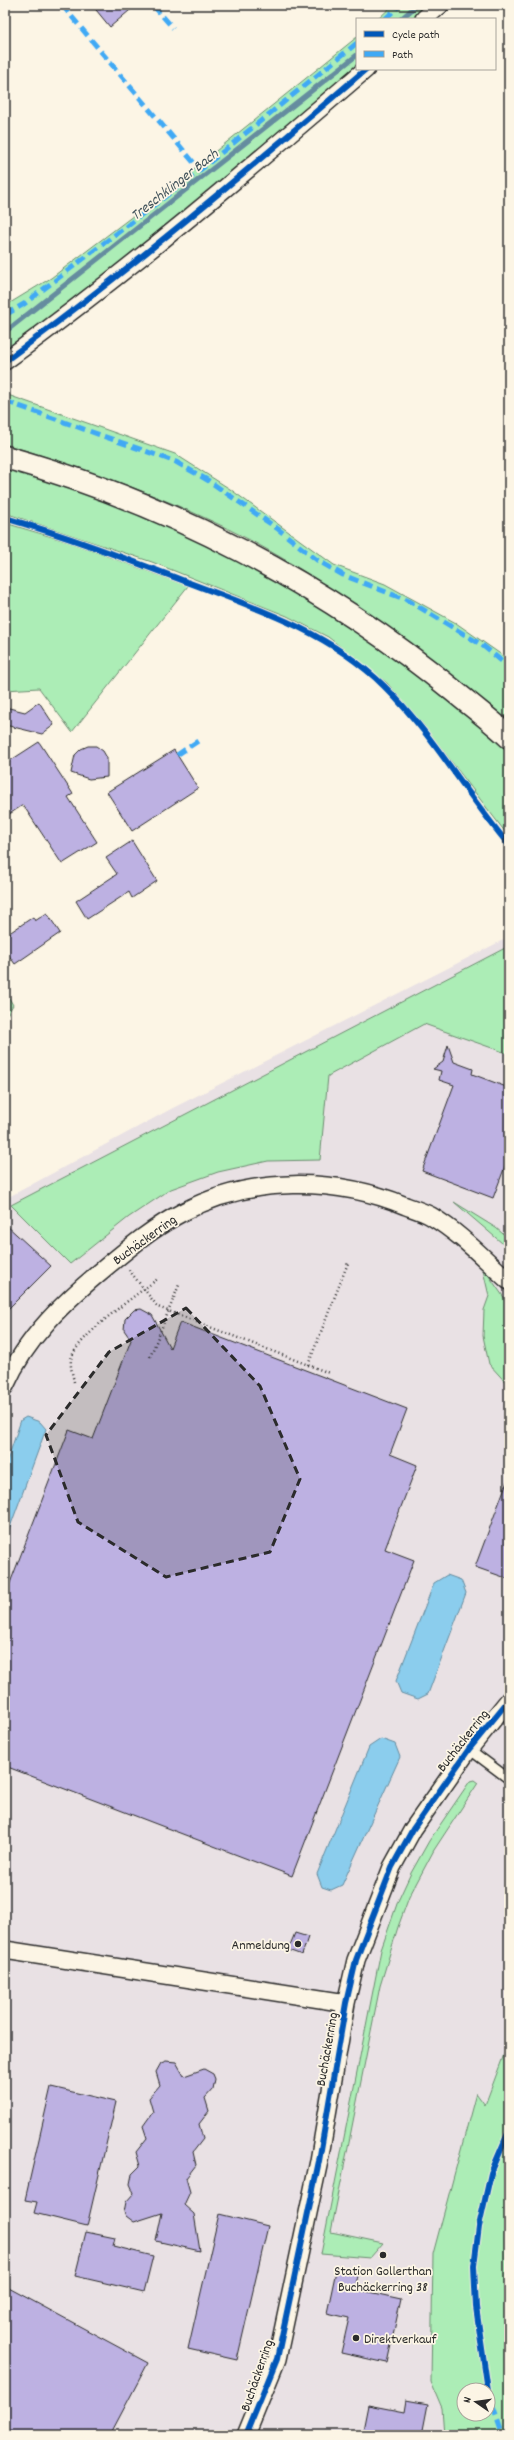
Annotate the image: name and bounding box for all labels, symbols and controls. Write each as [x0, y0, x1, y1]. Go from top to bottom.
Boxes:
legend [356, 18, 496, 70]
text: Cycle path [392, 27, 440, 44]
text: Path [392, 47, 413, 64]
water label: Treschklinger Bach [127, 144, 225, 227]
street label: Buchäckerring [109, 1211, 181, 1271]
street label: Buchäckerring [433, 1706, 494, 1777]
place label: Anmeldung [232, 1936, 290, 1956]
marker: Anmeldung [293, 1939, 303, 1949]
street label: Buchäckerring [312, 2011, 344, 2088]
marker: Station Gollerthan Buchäckerring 38 [378, 2250, 388, 2260]
place label: Station Gollerthan Buchäckerring 38 [334, 2262, 432, 2298]
place label: Direktverkauf [364, 2330, 438, 2350]
marker: Direktverkauf [351, 2333, 361, 2343]
street label: Buchäckerring [236, 2337, 280, 2414]
north arrow [456, 2382, 496, 2422]
text: N [460, 2395, 477, 2405]

